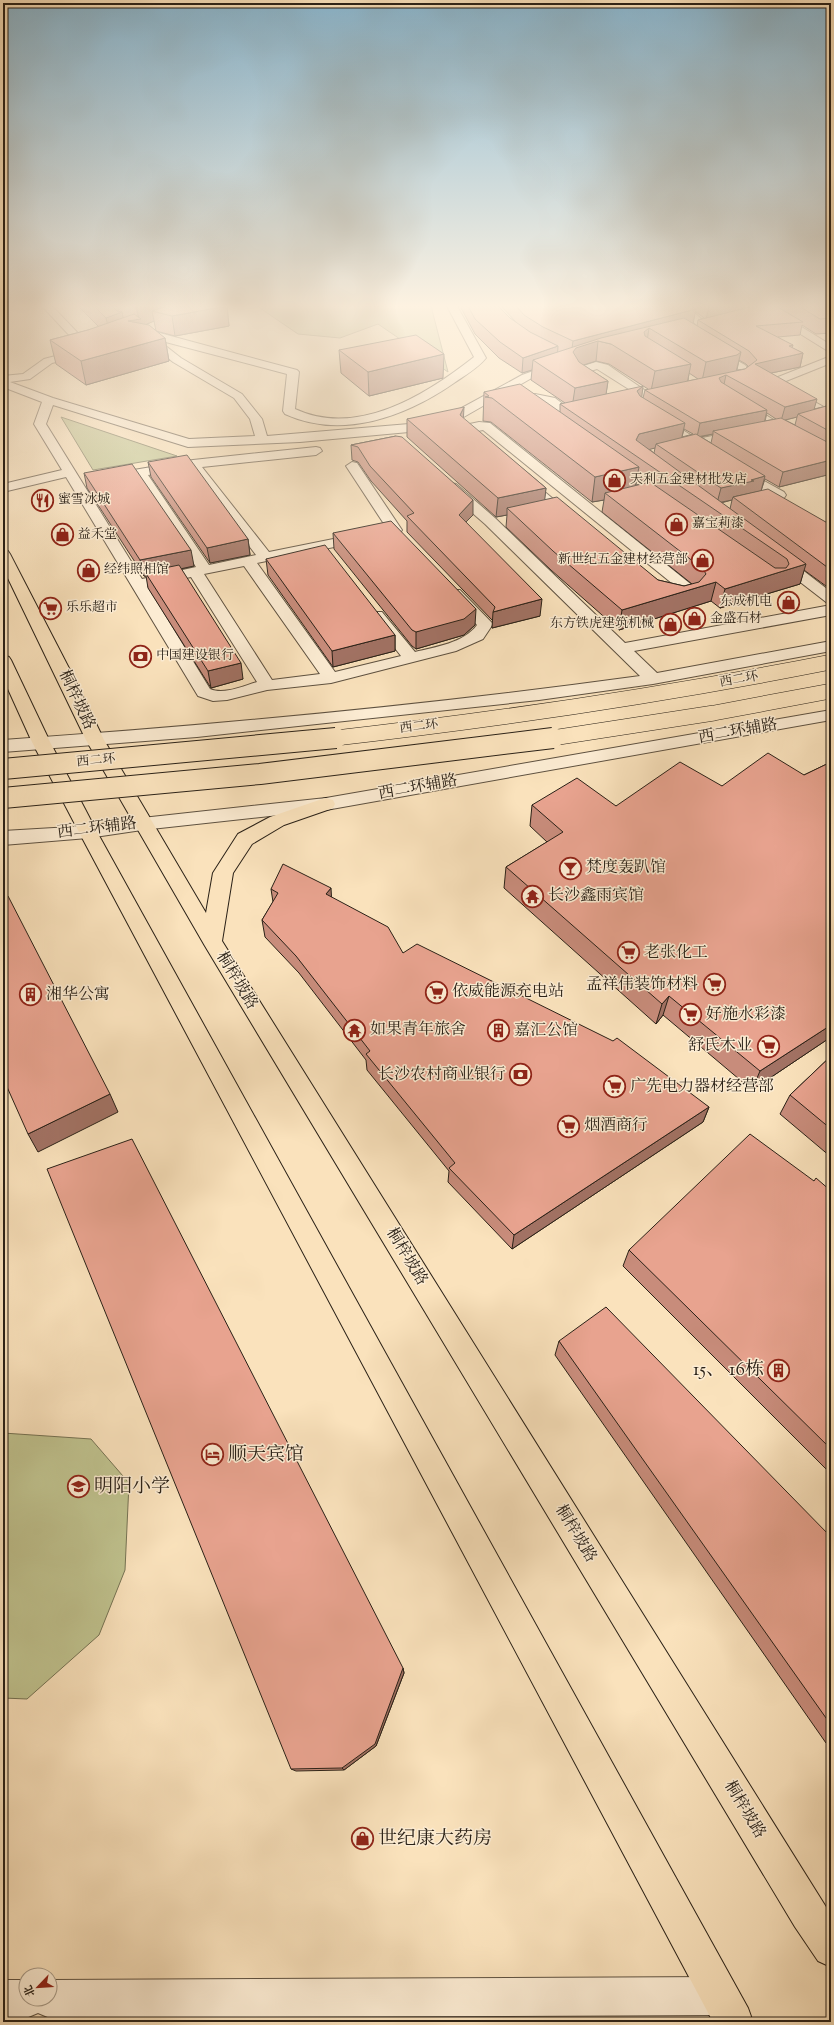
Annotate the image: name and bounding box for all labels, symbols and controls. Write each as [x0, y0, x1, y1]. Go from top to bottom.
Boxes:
shop icon: 天利五金建材批发店 [602, 467, 628, 493]
place label: 天利五金建材批发店 [630, 471, 747, 489]
restaurant icon: 蜜雪冰城 [29, 487, 55, 513]
place label: 蜜雪冰城 [58, 491, 110, 509]
shop icon: 嘉宝莉漆 [664, 511, 690, 537]
place label: 嘉宝莉漆 [692, 515, 744, 533]
shop icon: 益禾堂 [50, 522, 76, 548]
place label: 益禾堂 [78, 526, 117, 544]
shop icon: 新世纪五金建材经营部 [690, 547, 716, 573]
place label: 新世纪五金建材经营部 [558, 551, 688, 569]
shop icon: 经纬照相馆 [75, 557, 101, 583]
place label: 经纬照相馆 [104, 561, 169, 579]
shop icon: 东成机电 [775, 589, 801, 615]
place label: 东成机电 [720, 593, 772, 611]
supermarket icon: 乐乐超市 [37, 595, 63, 621]
place label: 乐乐超市 [66, 599, 118, 617]
shop icon: 金盛石材 [681, 606, 707, 632]
place label: 金盛石材 [710, 610, 762, 628]
shop icon: 东方铁虎建筑机械 [657, 611, 683, 637]
place label: 东方铁虎建筑机械 [550, 615, 654, 633]
bank icon: 中国建设银行 [128, 643, 154, 669]
place label: 中国建设银行 [156, 647, 234, 665]
street label: 桐梓坡路 [52, 666, 100, 734]
street label: 西二环 [718, 668, 760, 692]
street label: 西二环辅路 [697, 714, 779, 750]
street label: 西二环 [399, 716, 439, 738]
street label: 西二环 [76, 750, 116, 772]
street label: 西二环辅路 [377, 770, 459, 806]
street label: 西二环辅路 [56, 813, 138, 845]
bar icon: 梵度轰趴馆 [557, 855, 583, 881]
place label: 梵度轰趴馆 [586, 857, 666, 880]
temple icon: 长沙鑫雨宾馆 [519, 883, 545, 909]
place label: 长沙鑫雨宾馆 [548, 885, 644, 908]
supermarket icon: 老张化工 [615, 940, 641, 966]
place label: 老张化工 [644, 942, 708, 965]
street label: 桐梓坡路 [210, 948, 262, 1014]
supermarket icon: 孟祥伟装饰材料 [701, 972, 727, 998]
place label: 孟祥伟装饰材料 [586, 974, 698, 997]
supermarket icon: 依威能源充电站 [423, 979, 449, 1005]
place label: 依威能源充电站 [452, 981, 564, 1004]
building icon: 湘华公寓 [17, 982, 43, 1008]
place label: 湘华公寓 [46, 984, 110, 1007]
supermarket icon: 好施水彩漆 [677, 1002, 703, 1028]
place label: 好施水彩漆 [706, 1004, 786, 1027]
temple icon: 如果青年旅舍 [342, 1017, 368, 1043]
building icon: 嘉汇公馆 [485, 1018, 511, 1044]
place label: 如果青年旅舍 [370, 1019, 466, 1042]
place label: 嘉汇公馆 [514, 1020, 578, 1043]
supermarket icon: 舒氏木业 [755, 1033, 781, 1059]
place label: 舒氏木业 [688, 1035, 752, 1058]
bank icon: 长沙农村商业银行 [508, 1062, 534, 1088]
place label: 长沙农村商业银行 [378, 1064, 506, 1087]
supermarket icon: 广先电力器材经营部 [602, 1074, 628, 1100]
place label: 广先电力器材经营部 [630, 1076, 774, 1099]
supermarket icon: 烟酒商行 [555, 1113, 581, 1139]
place label: 烟酒商行 [584, 1115, 648, 1138]
street label: 桐梓坡路 [380, 1224, 432, 1290]
place label: 15、 16栋 [693, 1357, 764, 1384]
building icon: 15、 16栋 [766, 1357, 792, 1383]
hotel icon: 顺天宾馆 [200, 1442, 226, 1468]
place label: 顺天宾馆 [228, 1442, 304, 1469]
school or university icon: 明阳小学 [66, 1474, 92, 1500]
place label: 明阳小学 [94, 1474, 170, 1501]
street label: 桐梓坡路 [549, 1501, 601, 1567]
street label: 桐梓坡路 [718, 1777, 770, 1843]
shop icon: 世纪康大药房 [350, 1826, 376, 1852]
place label: 世纪康大药房 [378, 1826, 492, 1853]
north arrow [18, 1967, 58, 2007]
text: 北 [20, 1982, 39, 1999]

